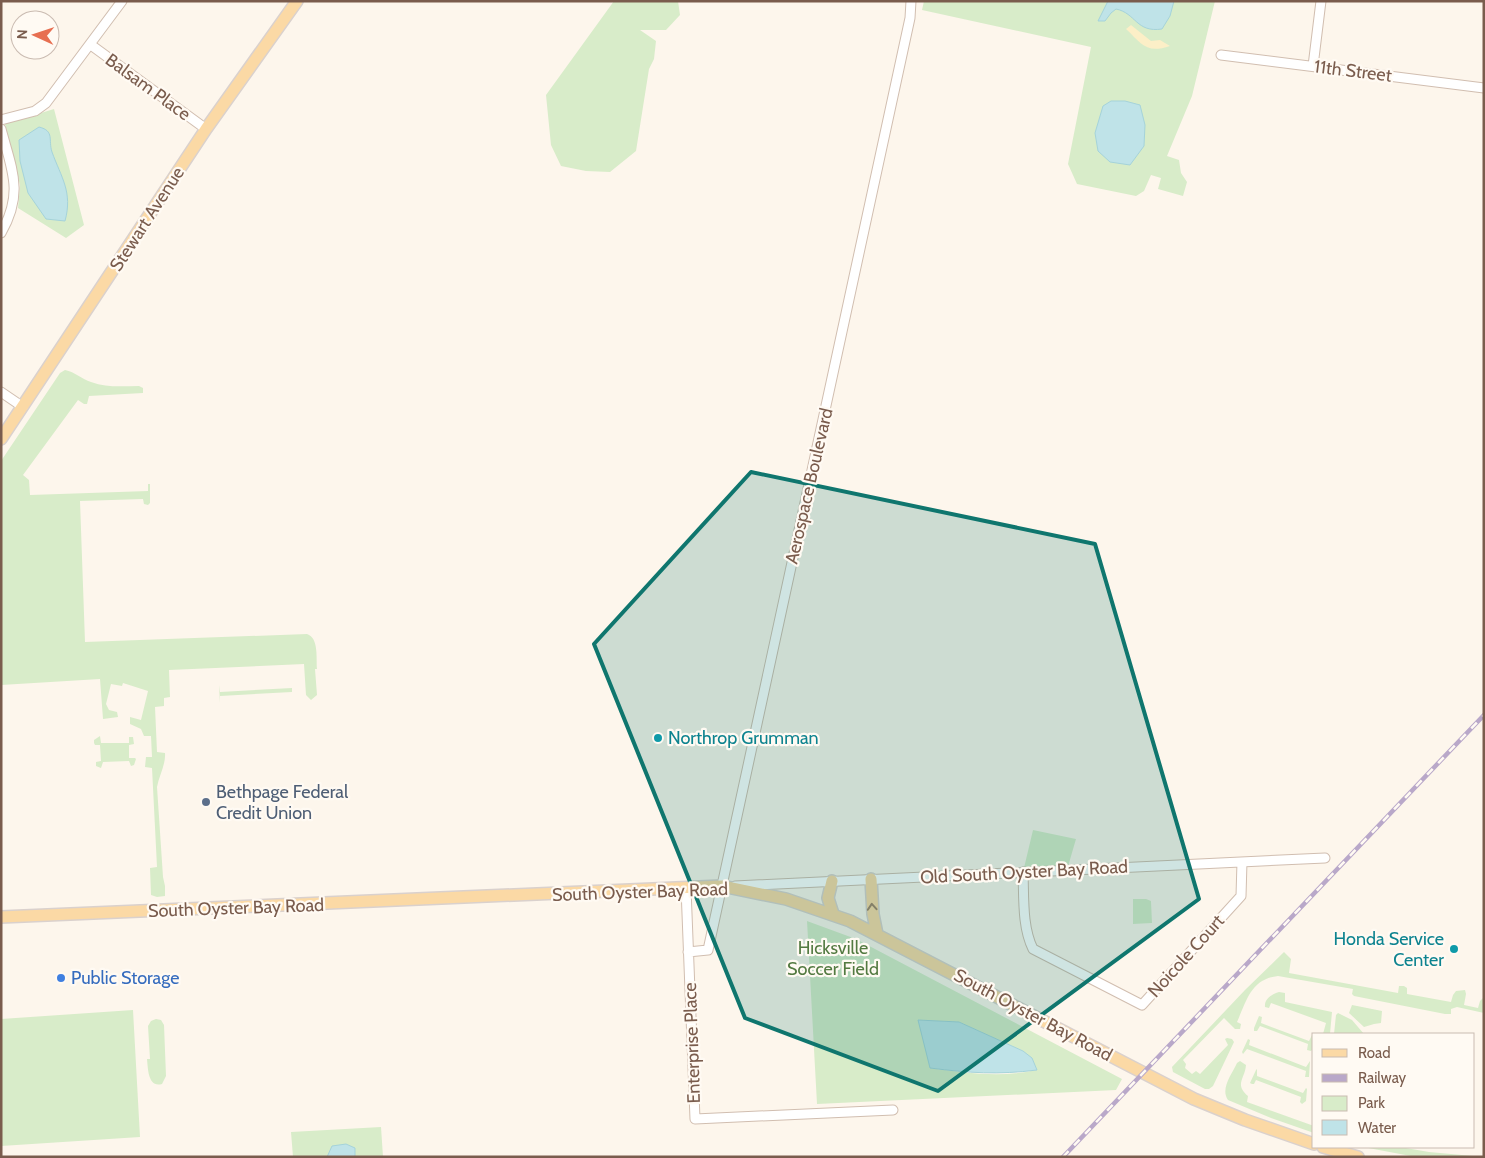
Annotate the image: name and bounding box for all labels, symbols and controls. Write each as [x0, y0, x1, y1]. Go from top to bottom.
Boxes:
north arrow [10, 10, 60, 60]
text: N [13, 29, 31, 40]
street label: Balsam Place [101, 49, 195, 125]
street label: 11th Street [1313, 55, 1393, 87]
street label: Stewart Avenue [105, 163, 189, 275]
street label: Aerospace Boulevard [780, 406, 838, 566]
place label: Northrop Grumman [668, 727, 819, 749]
marker: Northrop Grumman [652, 732, 664, 744]
place label: Bethpage Federal Credit Union [216, 781, 349, 824]
marker: Bethpage Federal Credit Union [200, 796, 212, 808]
street label: Old South Oyster Bay Road [919, 856, 1129, 888]
street label: South Oyster Bay Road [552, 878, 728, 906]
street label: South Oyster Bay Road [148, 894, 324, 922]
one-way arrow [867, 902, 878, 910]
street label: Noicole Court [1143, 910, 1229, 1002]
place label: Honda Service Center [1334, 928, 1444, 971]
park label: Hicksville Soccer Field [787, 937, 879, 980]
marker: Honda Service Center [1448, 943, 1460, 955]
street label: South Oyster Bay Road [950, 964, 1116, 1066]
place label: Public Storage [71, 967, 179, 989]
marker: Public Storage [55, 972, 67, 984]
street label: Enterprise Place [679, 982, 705, 1104]
legend [1312, 1033, 1475, 1148]
text: Road [1358, 1044, 1391, 1062]
text: Railway [1358, 1069, 1407, 1087]
text: Park [1358, 1094, 1385, 1112]
text: Water [1358, 1119, 1396, 1137]

